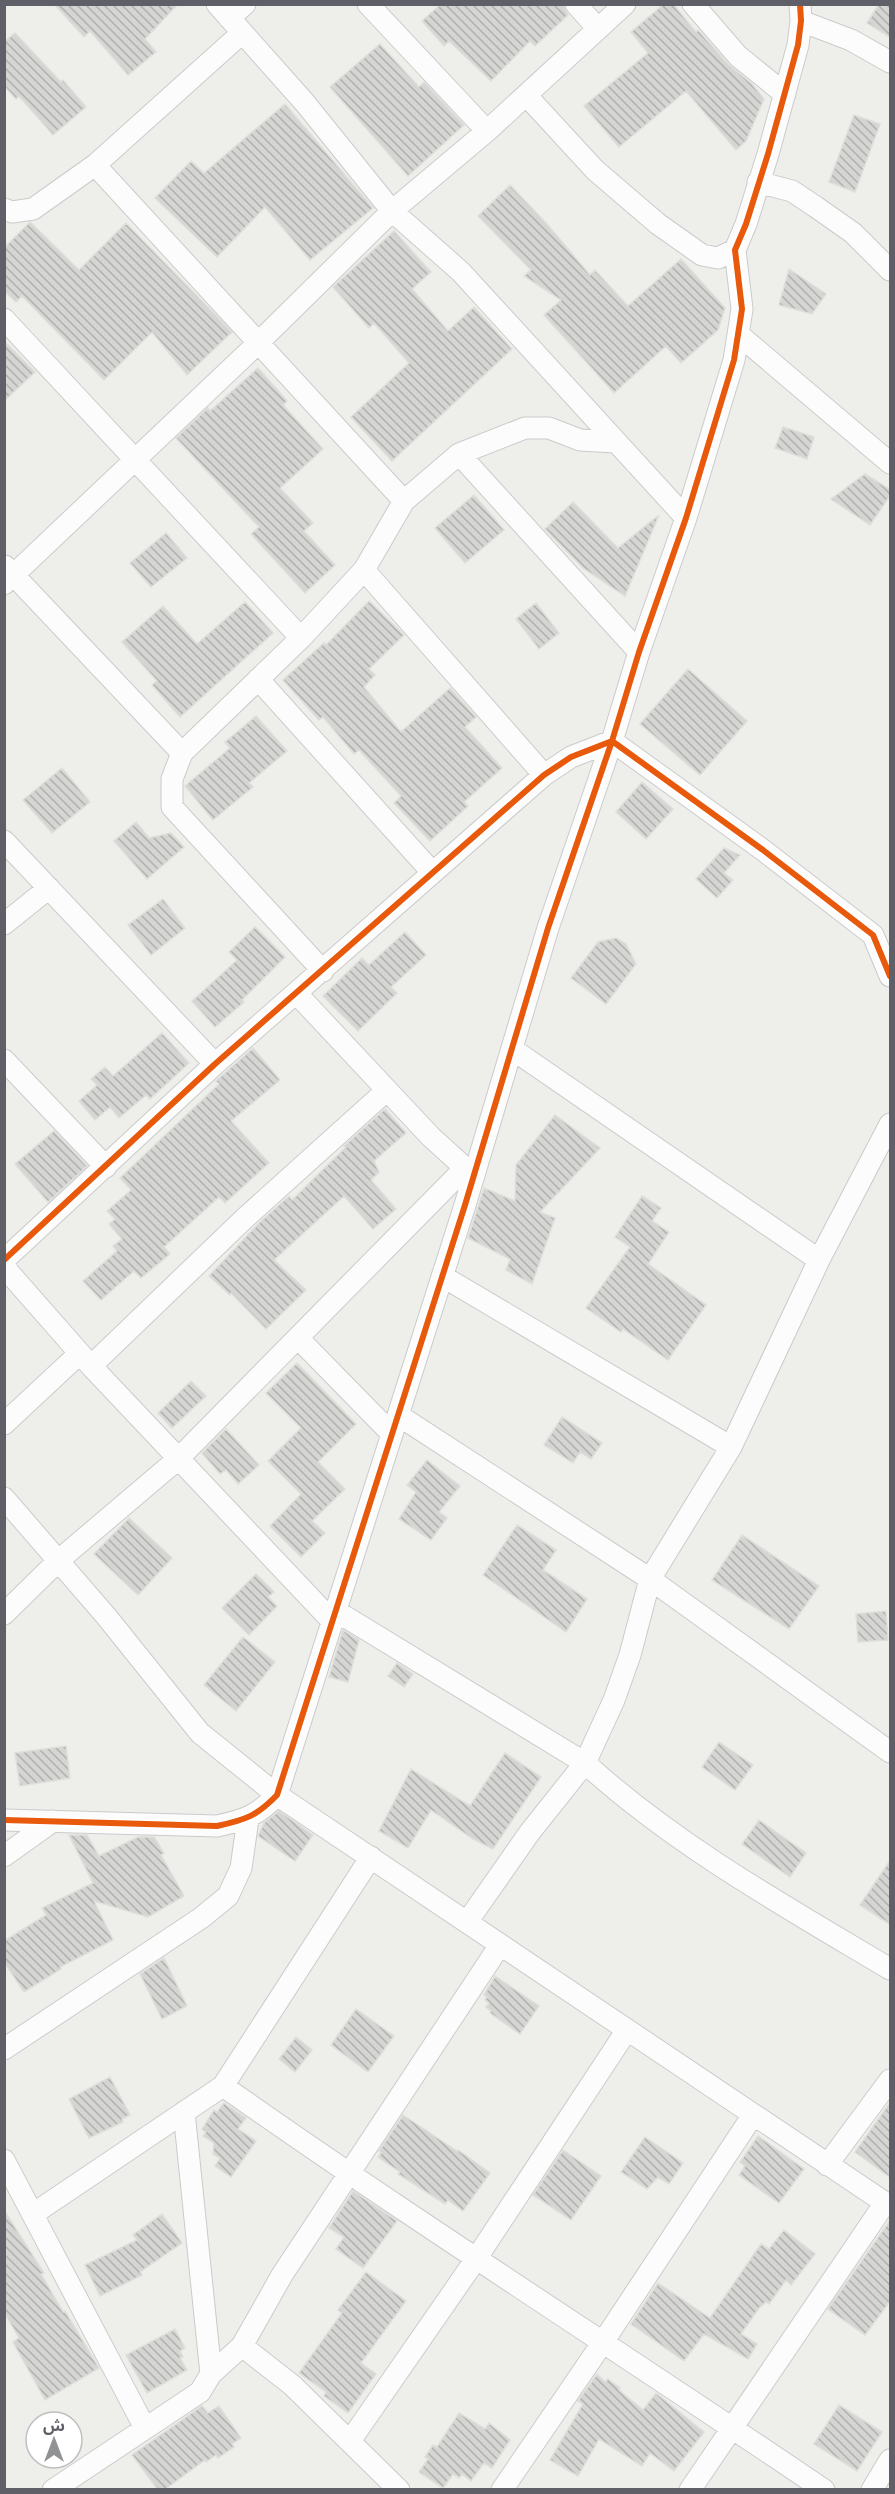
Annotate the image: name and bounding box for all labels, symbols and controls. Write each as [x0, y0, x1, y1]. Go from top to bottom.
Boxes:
north arrow [24, 2410, 84, 2470]
text: ش [43, 2415, 65, 2435]

